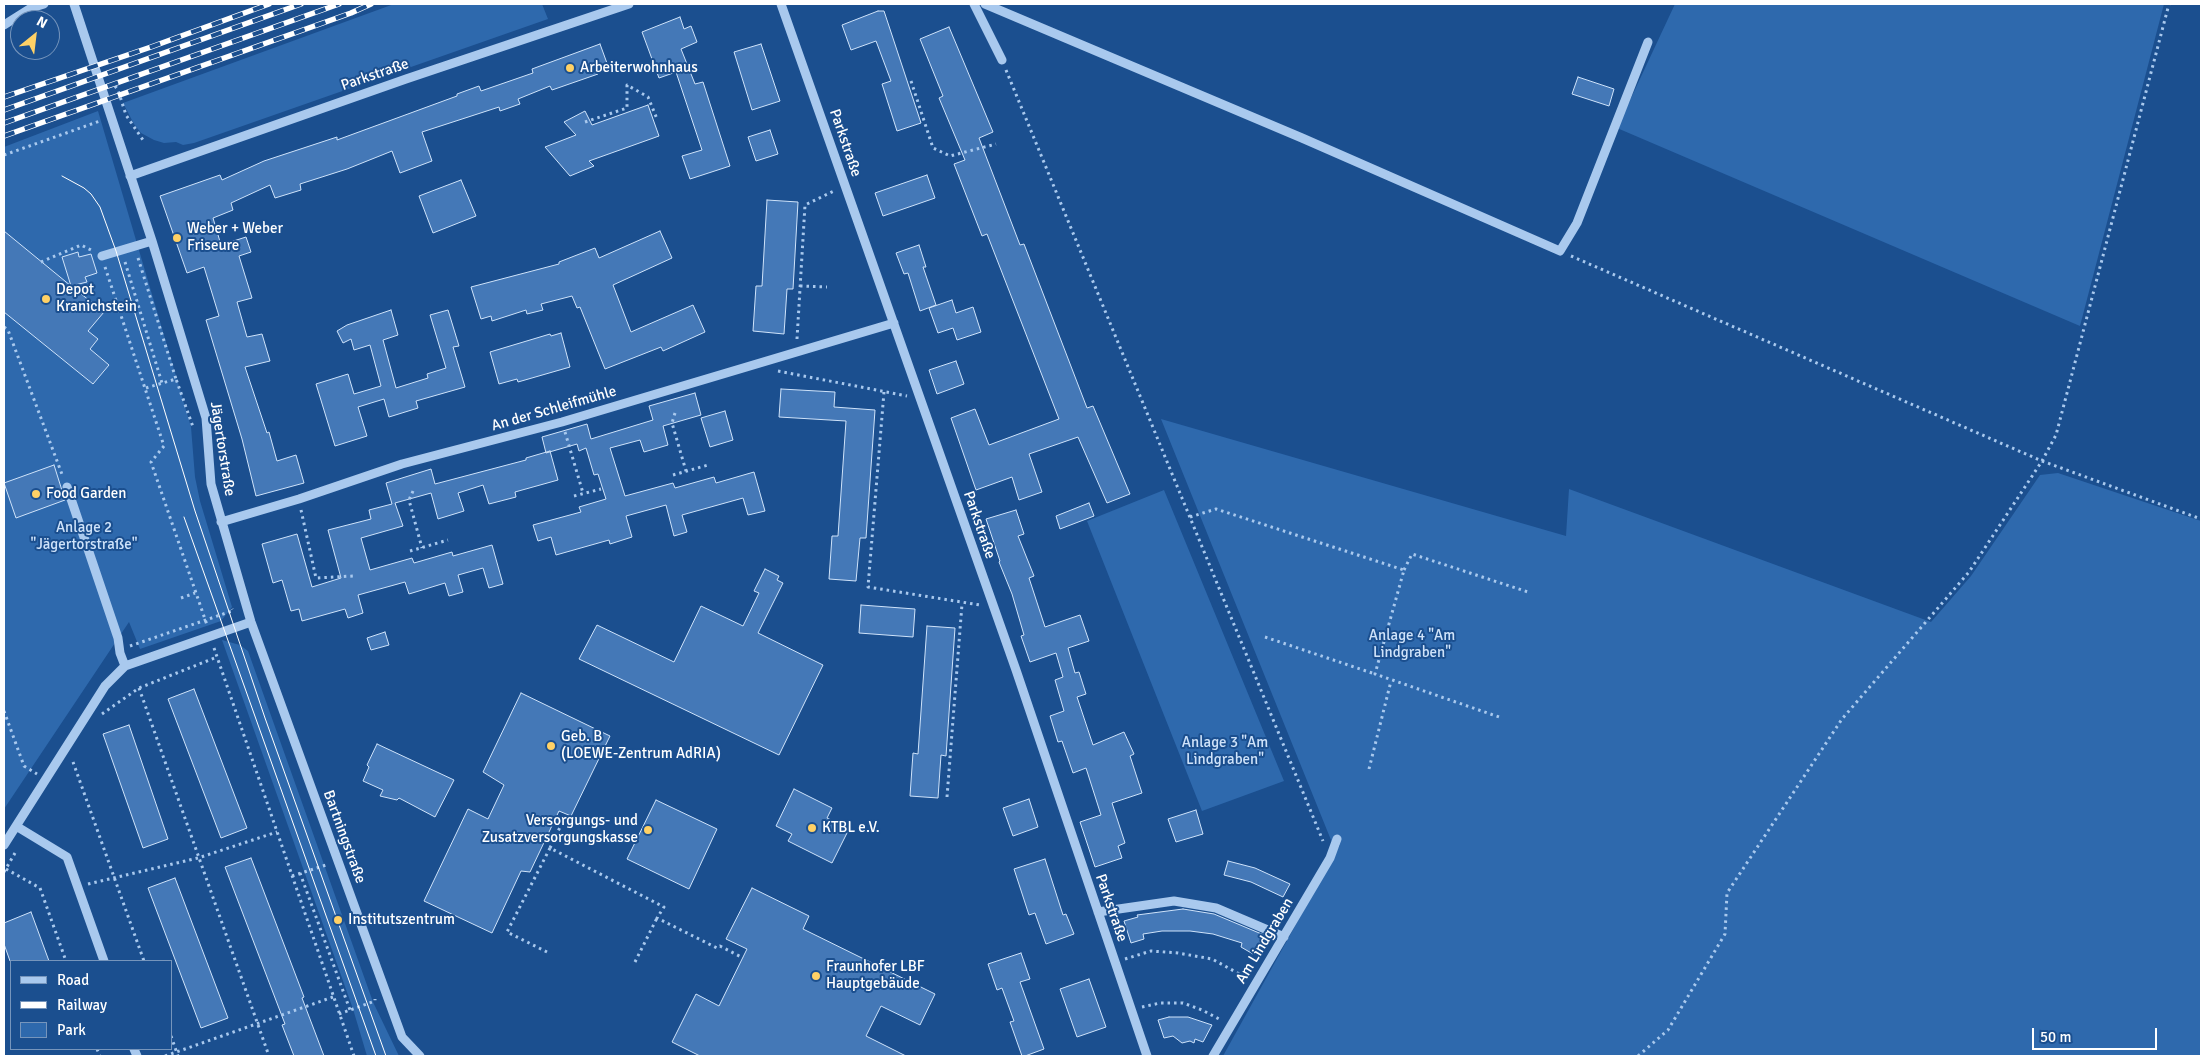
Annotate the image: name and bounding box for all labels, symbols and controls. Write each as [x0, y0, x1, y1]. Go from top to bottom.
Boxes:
north arrow [10, 10, 60, 60]
text: N [34, 13, 50, 32]
street label: Parkstraße [339, 55, 411, 95]
place label: Arbeiterwohnhaus [580, 59, 698, 77]
marker: Arbeiterwohnhaus [564, 62, 576, 74]
street label: Parkstraße [825, 107, 865, 179]
place label: Weber + Weber Friseure [187, 220, 283, 255]
marker: Weber + Weber Friseure [171, 232, 183, 244]
place label: Depot Kranichstein [56, 281, 137, 316]
marker: Depot Kranichstein [40, 293, 52, 305]
street label: An der Schleifmühle [489, 383, 619, 435]
street label: Jägertorstraße [206, 401, 238, 497]
place label: Food Garden [46, 485, 127, 503]
marker: Food Garden [30, 488, 42, 500]
street label: Parkstraße [959, 489, 999, 561]
park label: Anlage 2 "Jägertorstraße" [31, 519, 137, 554]
park label: Anlage 4 "Am Lindgraben" [1369, 627, 1455, 662]
place label: Geb. B (LOEWE-Zentrum AdRIA) [561, 728, 721, 763]
park label: Anlage 3 "Am Lindgraben" [1182, 734, 1268, 769]
marker: Geb. B (LOEWE-Zentrum AdRIA) [545, 740, 557, 752]
street label: Bartningstraße [319, 788, 369, 886]
place label: Versorgungs- und Zusatzversorgungskasse [482, 812, 638, 847]
place label: KTBL e.V. [822, 819, 880, 837]
marker: KTBL e.V. [806, 822, 818, 834]
marker: Versorgungs- und Zusatzversorgungskasse [642, 824, 654, 836]
street label: Parkstraße [1091, 872, 1131, 944]
street label: Am Lindgraben [1232, 895, 1298, 987]
place label: Institutszentrum [348, 911, 455, 929]
marker: Institutszentrum [332, 914, 344, 926]
place label: Fraunhofer LBF Hauptgebäude [826, 958, 925, 993]
legend [10, 960, 172, 1050]
marker: Fraunhofer LBF Hauptgebäude [810, 970, 822, 982]
text: Road [57, 971, 89, 989]
text: Railway [57, 996, 107, 1014]
scale bar [2035, 1018, 2160, 1050]
text: Park [57, 1021, 86, 1039]
text: 50 m [2040, 1028, 2071, 1046]

